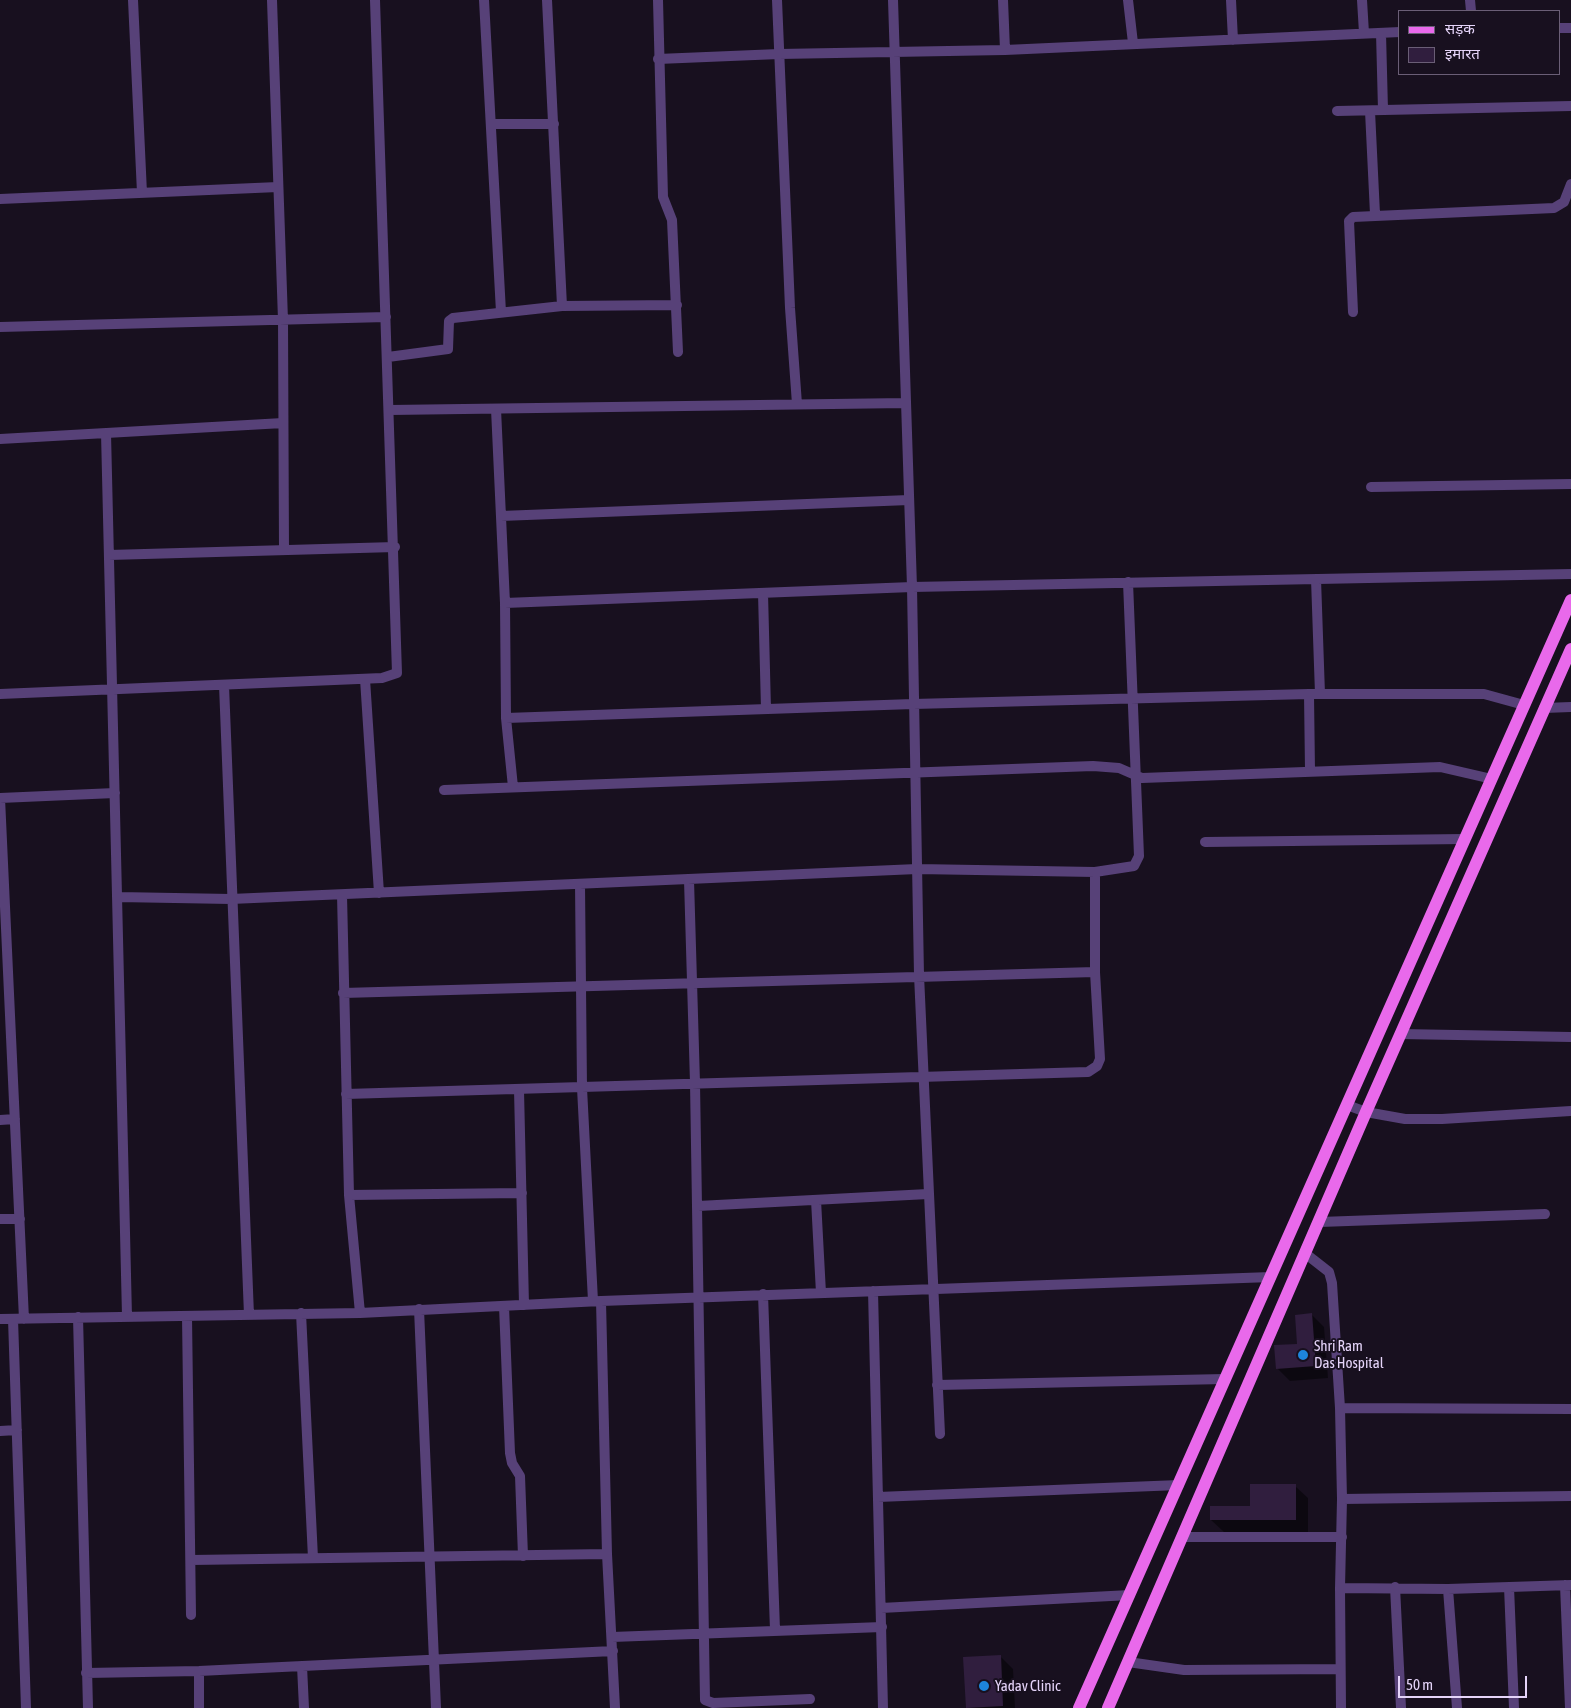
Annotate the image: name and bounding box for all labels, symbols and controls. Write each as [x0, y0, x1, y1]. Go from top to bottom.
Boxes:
legend [1398, 10, 1561, 75]
text: सड़क [1445, 20, 1475, 37]
text: इमारत [1445, 45, 1480, 62]
place label: Shri Ram Das Hospital [1314, 1337, 1384, 1372]
marker: Shri Ram Das Hospital [1296, 1348, 1310, 1362]
scale bar [1401, 1666, 1530, 1698]
text: 50 m [1406, 1676, 1433, 1693]
place label: Yadav Clinic [995, 1677, 1061, 1695]
marker: Yadav Clinic [977, 1679, 991, 1693]

